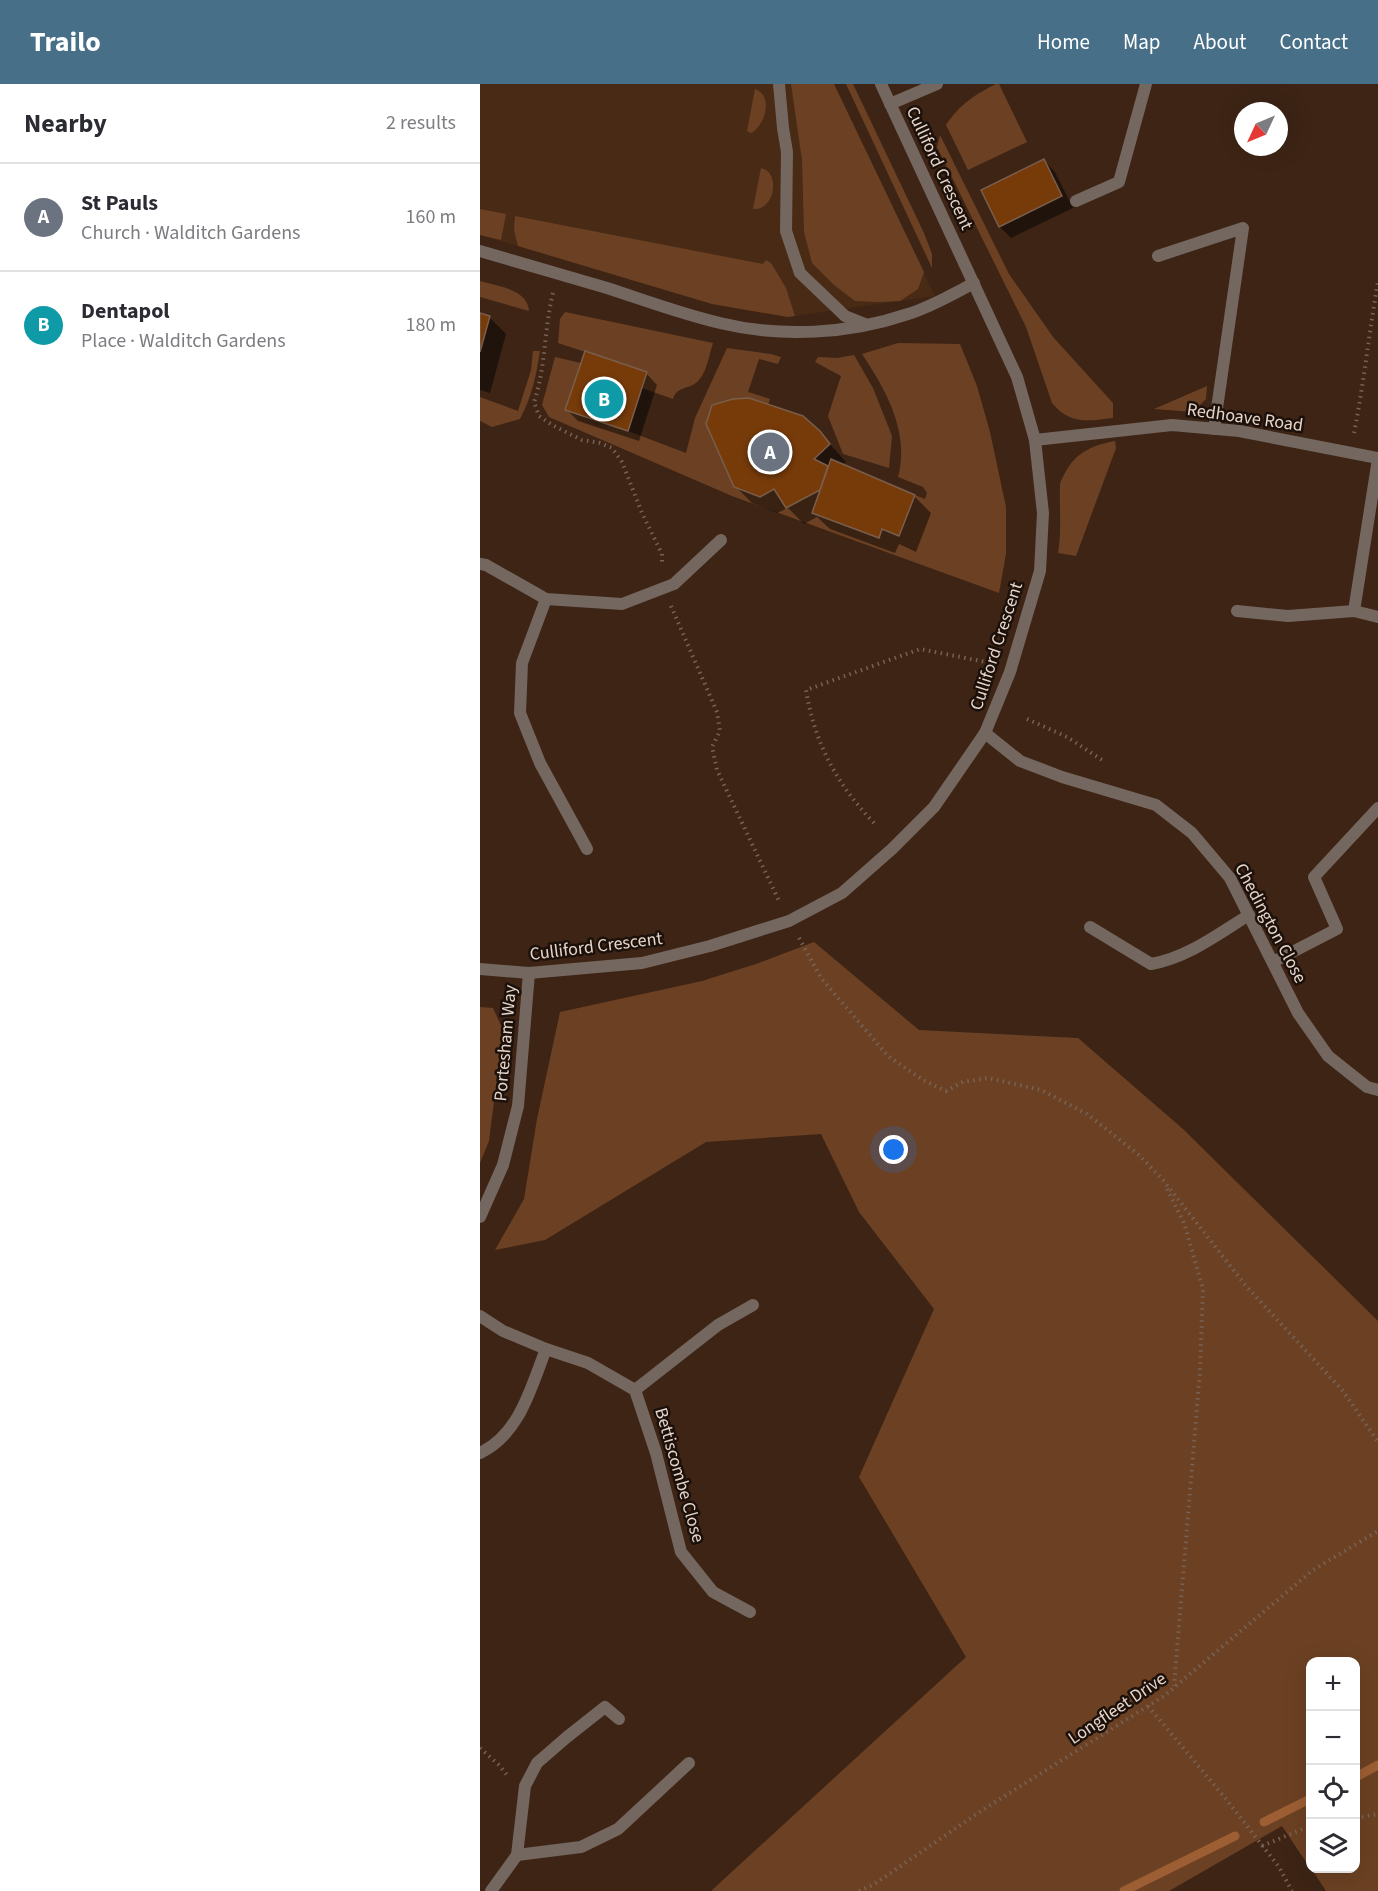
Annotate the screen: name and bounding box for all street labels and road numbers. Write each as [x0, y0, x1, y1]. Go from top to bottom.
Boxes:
street label: Culliford Crescent [900, 102, 979, 234]
street label: Redhoave Road [1185, 397, 1305, 438]
street label: Culliford Crescent [964, 579, 1029, 714]
street label: Chedington Close [1228, 859, 1313, 988]
street label: Culliford Crescent [528, 926, 664, 967]
street label: Portesham Way [488, 983, 523, 1102]
street label: Bettiscombe Close [648, 1405, 711, 1546]
street label: Longfleet Drive [1063, 1666, 1171, 1750]

